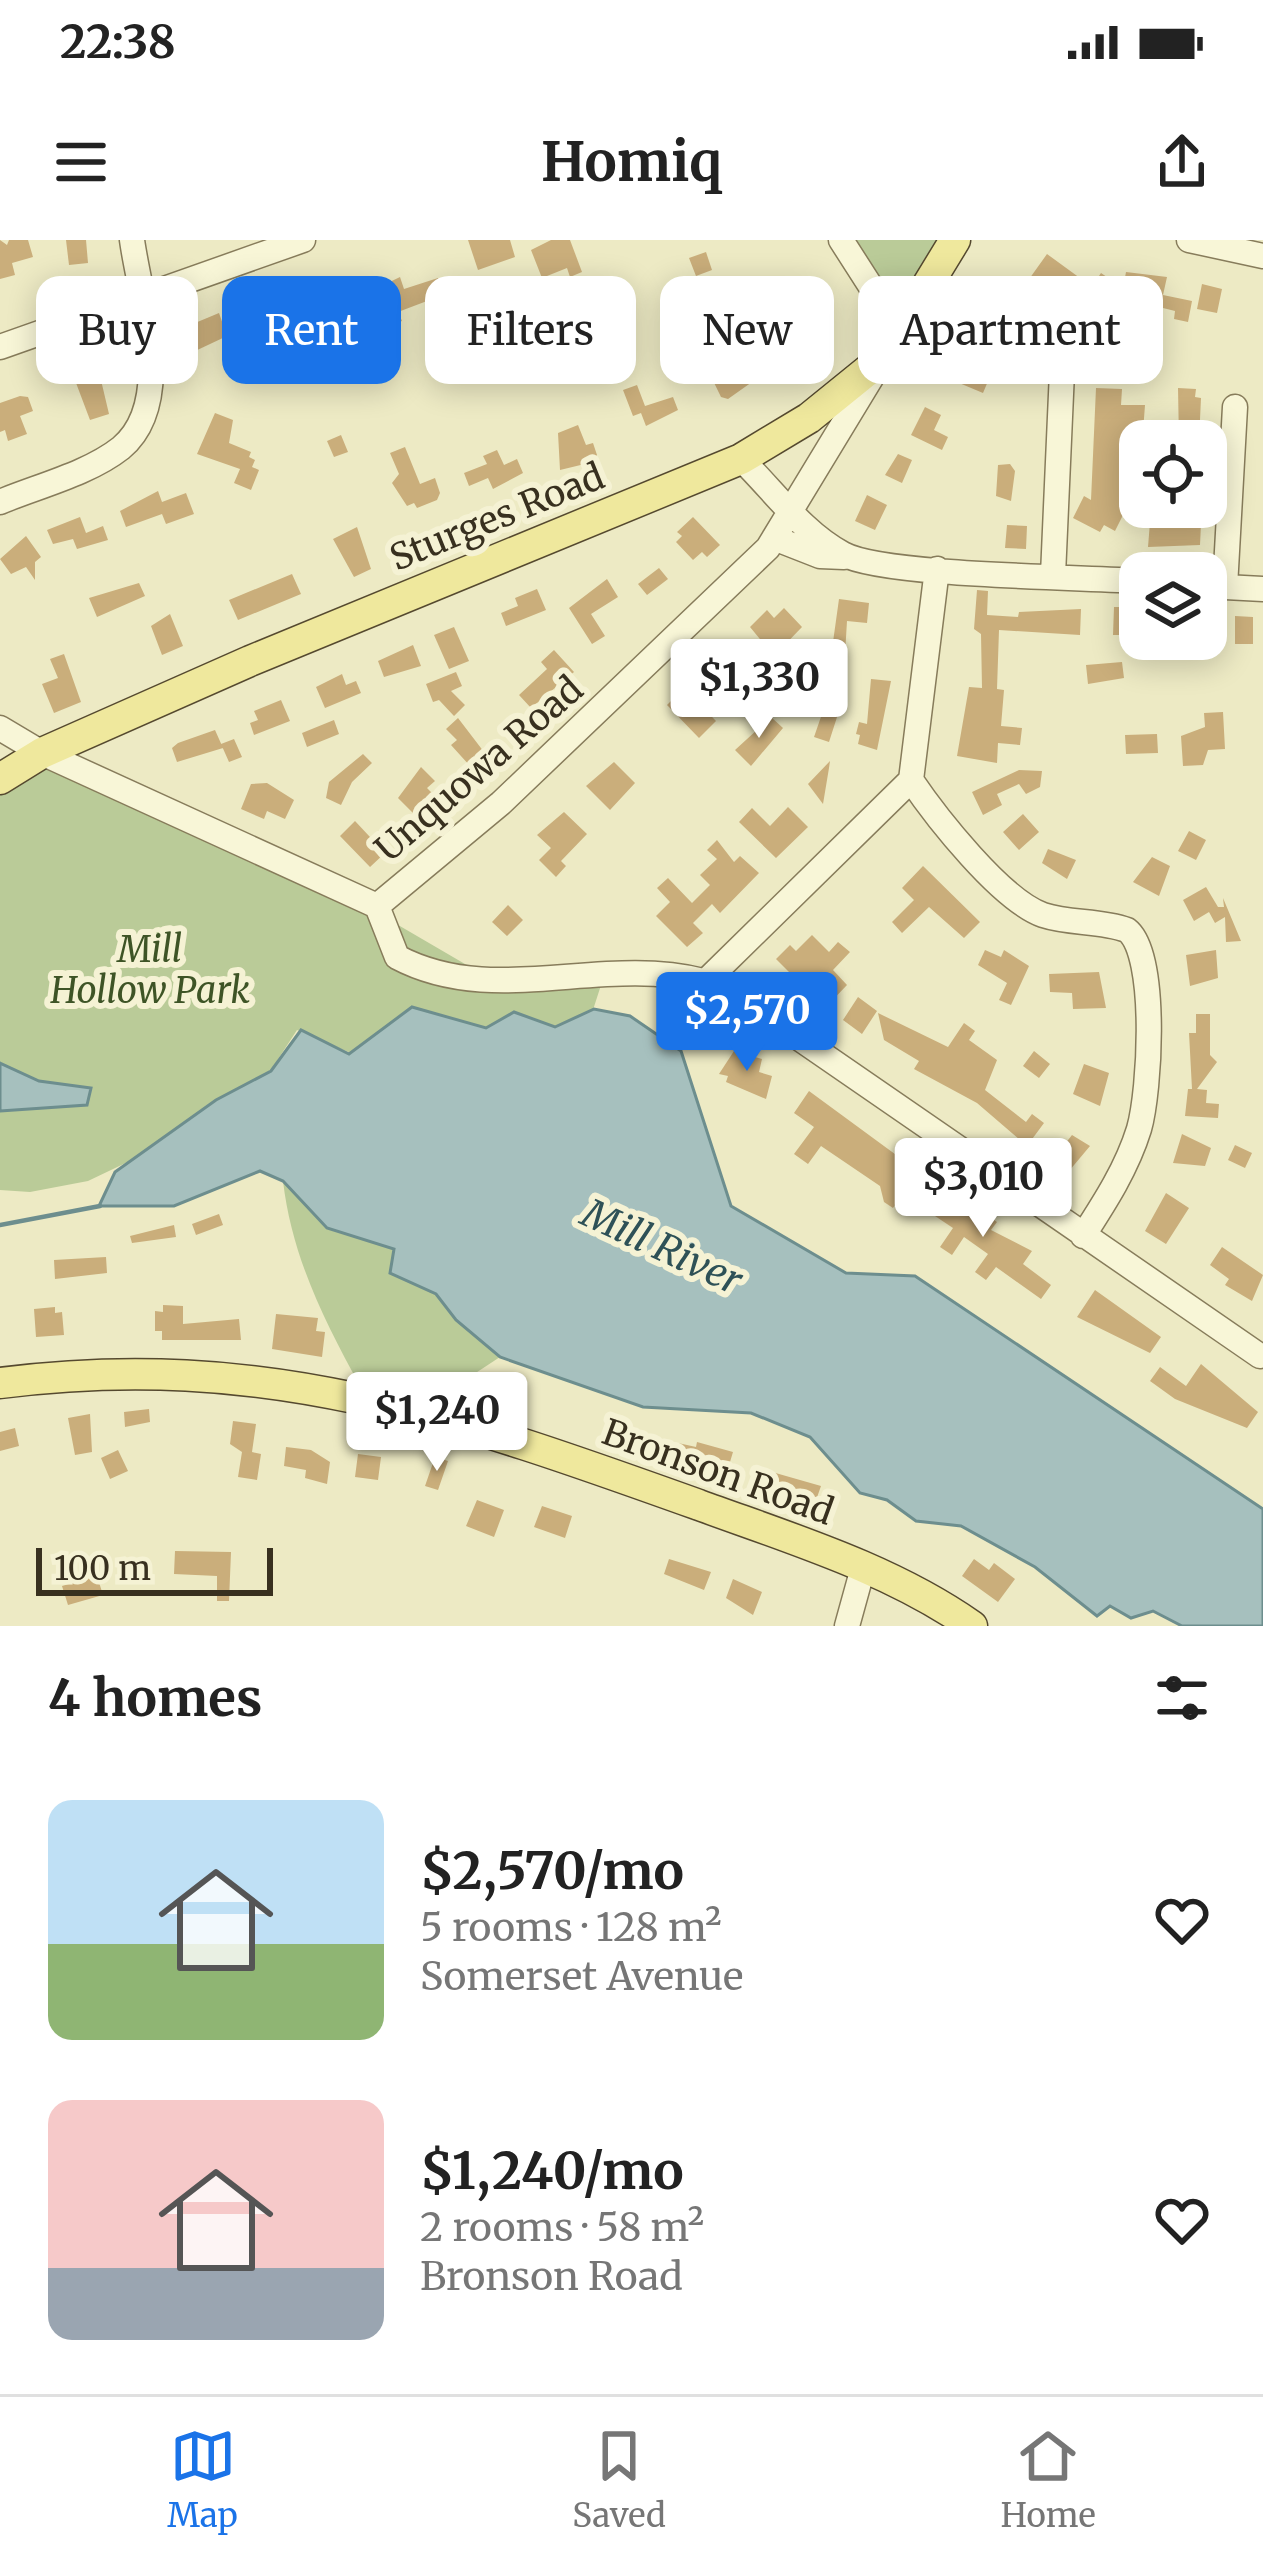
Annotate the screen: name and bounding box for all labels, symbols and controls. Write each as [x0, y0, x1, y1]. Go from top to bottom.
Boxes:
text: 22:38 [60, 14, 176, 70]
text: Homiq [541, 128, 722, 196]
icon: menu [48, 129, 114, 195]
icon: share [1149, 129, 1215, 195]
chip: Buy [36, 276, 198, 384]
chip: Rent [222, 276, 401, 384]
chip: Filters [425, 276, 636, 384]
chip: New [660, 276, 834, 384]
chip: Apartment [858, 276, 1163, 384]
map controls [1119, 420, 1227, 660]
button: locate [1119, 420, 1227, 528]
street label: Sturges Road [383, 454, 611, 580]
button: layers [1119, 552, 1227, 660]
pin: $1,330 [661, 639, 857, 741]
text: $1,330 [698, 653, 820, 702]
street label: Unquowa Road [366, 667, 592, 871]
park label: Mill Hollow Park [49, 927, 250, 1013]
pin: $2,570 [649, 972, 845, 1074]
text: $2,570 [683, 986, 811, 1035]
pin: $3,010 [885, 1138, 1081, 1240]
text: $3,010 [922, 1152, 1044, 1201]
water label: Mill River [572, 1188, 751, 1306]
pin: $1,240 [339, 1372, 535, 1474]
text: $1,240 [373, 1386, 501, 1435]
street label: Bronson Road [596, 1409, 840, 1535]
scale bar [36, 1542, 273, 1595]
text: 100 m [54, 1548, 151, 1589]
icon: filters [1149, 1665, 1215, 1731]
text: 4 homes [48, 1666, 262, 1730]
text: $2,570/mo [420, 1839, 684, 1903]
icon: home [144, 1848, 288, 1992]
icon: heart [1149, 1887, 1215, 1953]
text: 5 rooms · 128 m² [420, 1903, 722, 1952]
text: Somerset Avenue [420, 1952, 743, 2001]
text: $1,240/mo [420, 2139, 684, 2203]
icon: home [144, 2148, 288, 2292]
icon: heart [1149, 2187, 1215, 2253]
text: 2 rooms · 58 m² [420, 2203, 704, 2252]
text: Bronson Road [420, 2252, 683, 2301]
tab: Map [167, 2423, 238, 2536]
tab: Saved [572, 2423, 666, 2536]
tab: Home [1001, 2423, 1096, 2536]

